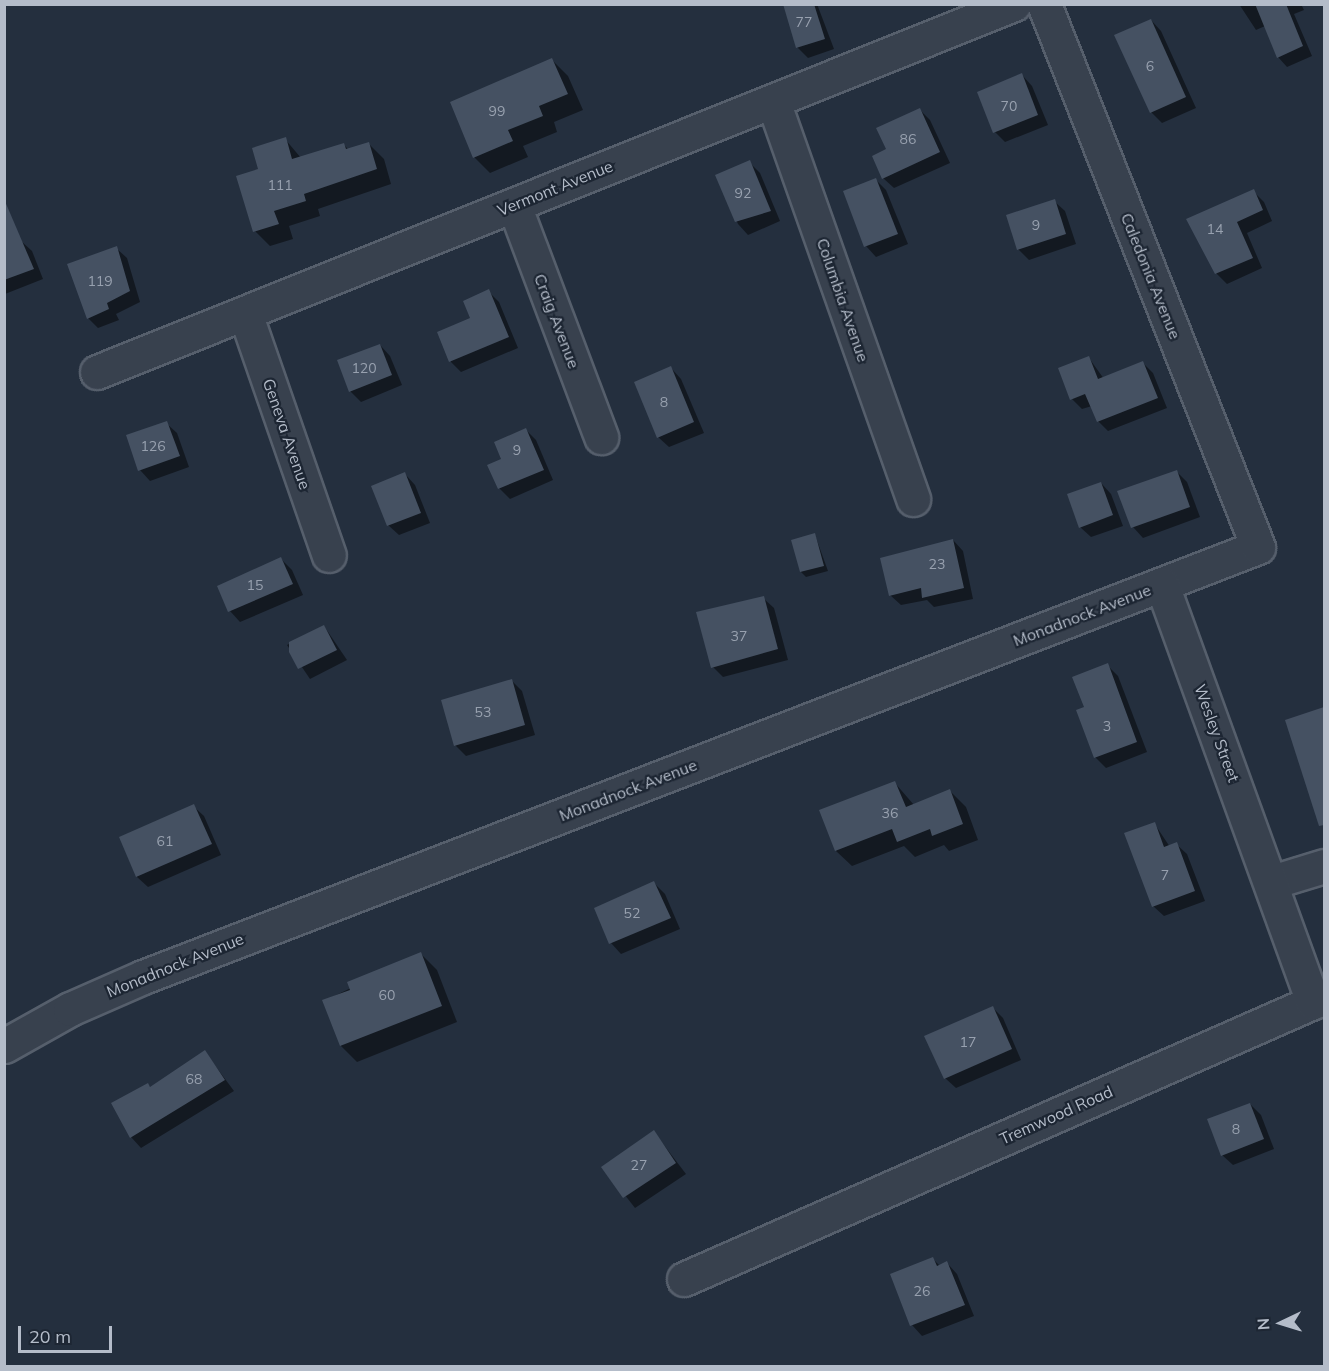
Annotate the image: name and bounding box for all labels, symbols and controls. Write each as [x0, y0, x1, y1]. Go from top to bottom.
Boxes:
house number: 77 [796, 14, 812, 30]
house number: 6 [1146, 58, 1154, 74]
house number: 70 [1001, 98, 1017, 114]
house number: 99 [489, 103, 505, 119]
house number: 86 [900, 131, 916, 147]
street label: Vermont Avenue [494, 156, 616, 220]
house number: 111 [267, 177, 293, 193]
house number: 92 [735, 185, 751, 201]
street label: Caledonia Avenue [1117, 210, 1185, 342]
house number: 9 [1032, 217, 1040, 233]
house number: 14 [1207, 221, 1223, 237]
street label: Columbia Avenue [813, 236, 873, 364]
street label: Craig Avenue [530, 271, 584, 371]
house number: 119 [87, 273, 113, 289]
house number: 120 [351, 360, 377, 376]
street label: Geneva Avenue [259, 376, 315, 492]
house number: 8 [660, 394, 668, 410]
house number: 126 [140, 438, 166, 454]
house number: 9 [513, 442, 521, 458]
house number: 23 [929, 556, 945, 572]
house number: 15 [247, 577, 263, 593]
street label: Monadnock Avenue [1010, 580, 1154, 650]
house number: 37 [731, 628, 747, 644]
street label: Wesley Street [1190, 681, 1244, 785]
house number: 53 [475, 704, 491, 720]
house number: 3 [1103, 718, 1111, 734]
street label: Monadnock Avenue [556, 755, 700, 825]
house number: 36 [882, 805, 898, 821]
house number: 61 [157, 833, 173, 849]
house number: 7 [1161, 867, 1169, 883]
house number: 52 [624, 905, 640, 921]
street label: Monadnock Avenue [104, 929, 246, 1001]
house number: 60 [379, 987, 395, 1003]
house number: 17 [960, 1034, 976, 1050]
house number: 68 [186, 1071, 202, 1087]
street label: Tremwood Road [996, 1081, 1116, 1149]
house number: 8 [1232, 1121, 1240, 1137]
house number: 27 [631, 1157, 647, 1173]
house number: 26 [914, 1283, 930, 1299]
north arrow [1251, 1293, 1311, 1353]
scale bar [21, 1314, 116, 1352]
text: N [1253, 1318, 1273, 1331]
text: 20 m [29, 1325, 71, 1348]

